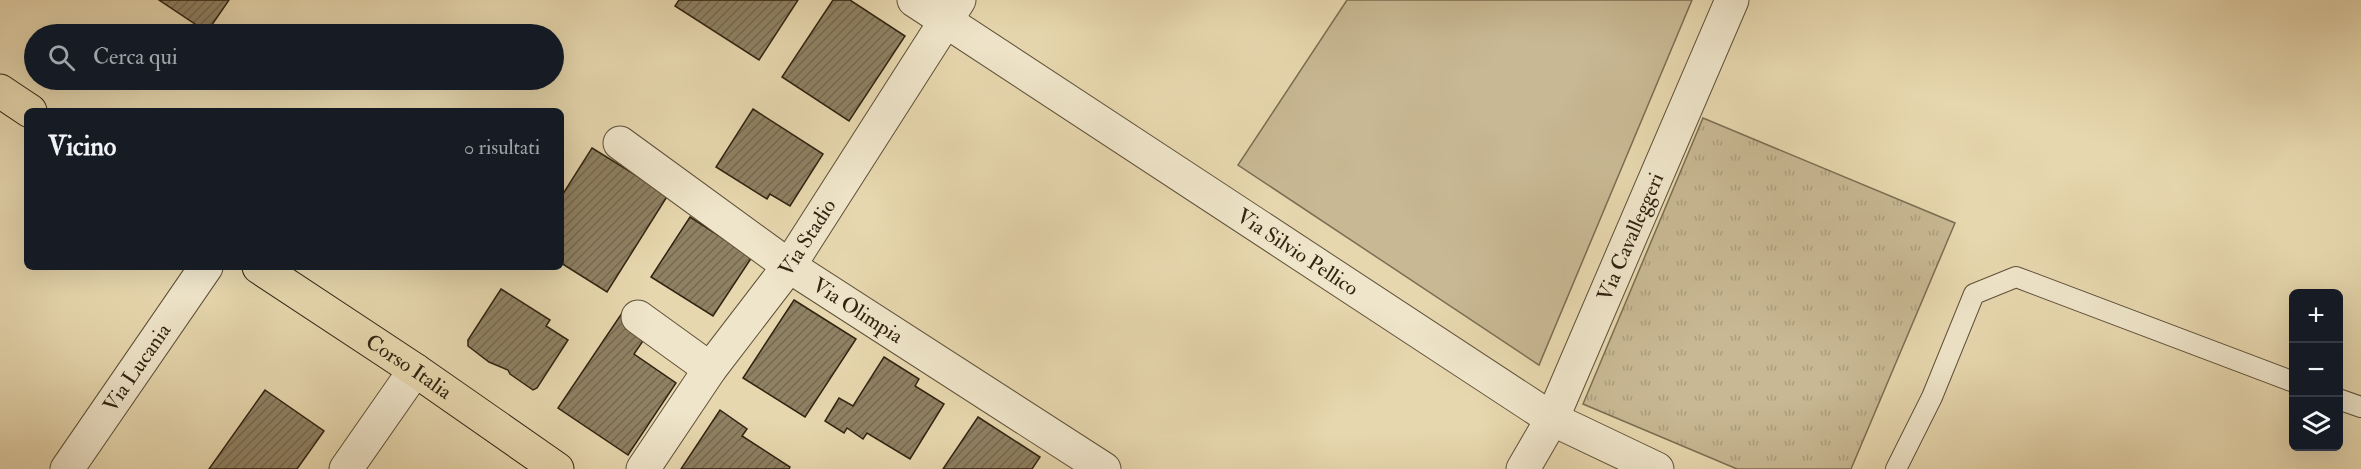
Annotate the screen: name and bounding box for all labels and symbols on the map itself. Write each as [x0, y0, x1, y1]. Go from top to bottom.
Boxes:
street label: Via Cavalleggeri [1591, 168, 1670, 305]
street label: Via Stadio [773, 194, 842, 282]
street label: Via Silvio Pellico [1231, 203, 1363, 302]
street label: Via Olimpia [807, 272, 908, 350]
street label: Via Lucania [97, 318, 177, 418]
street label: Corso Italia [360, 328, 457, 406]

